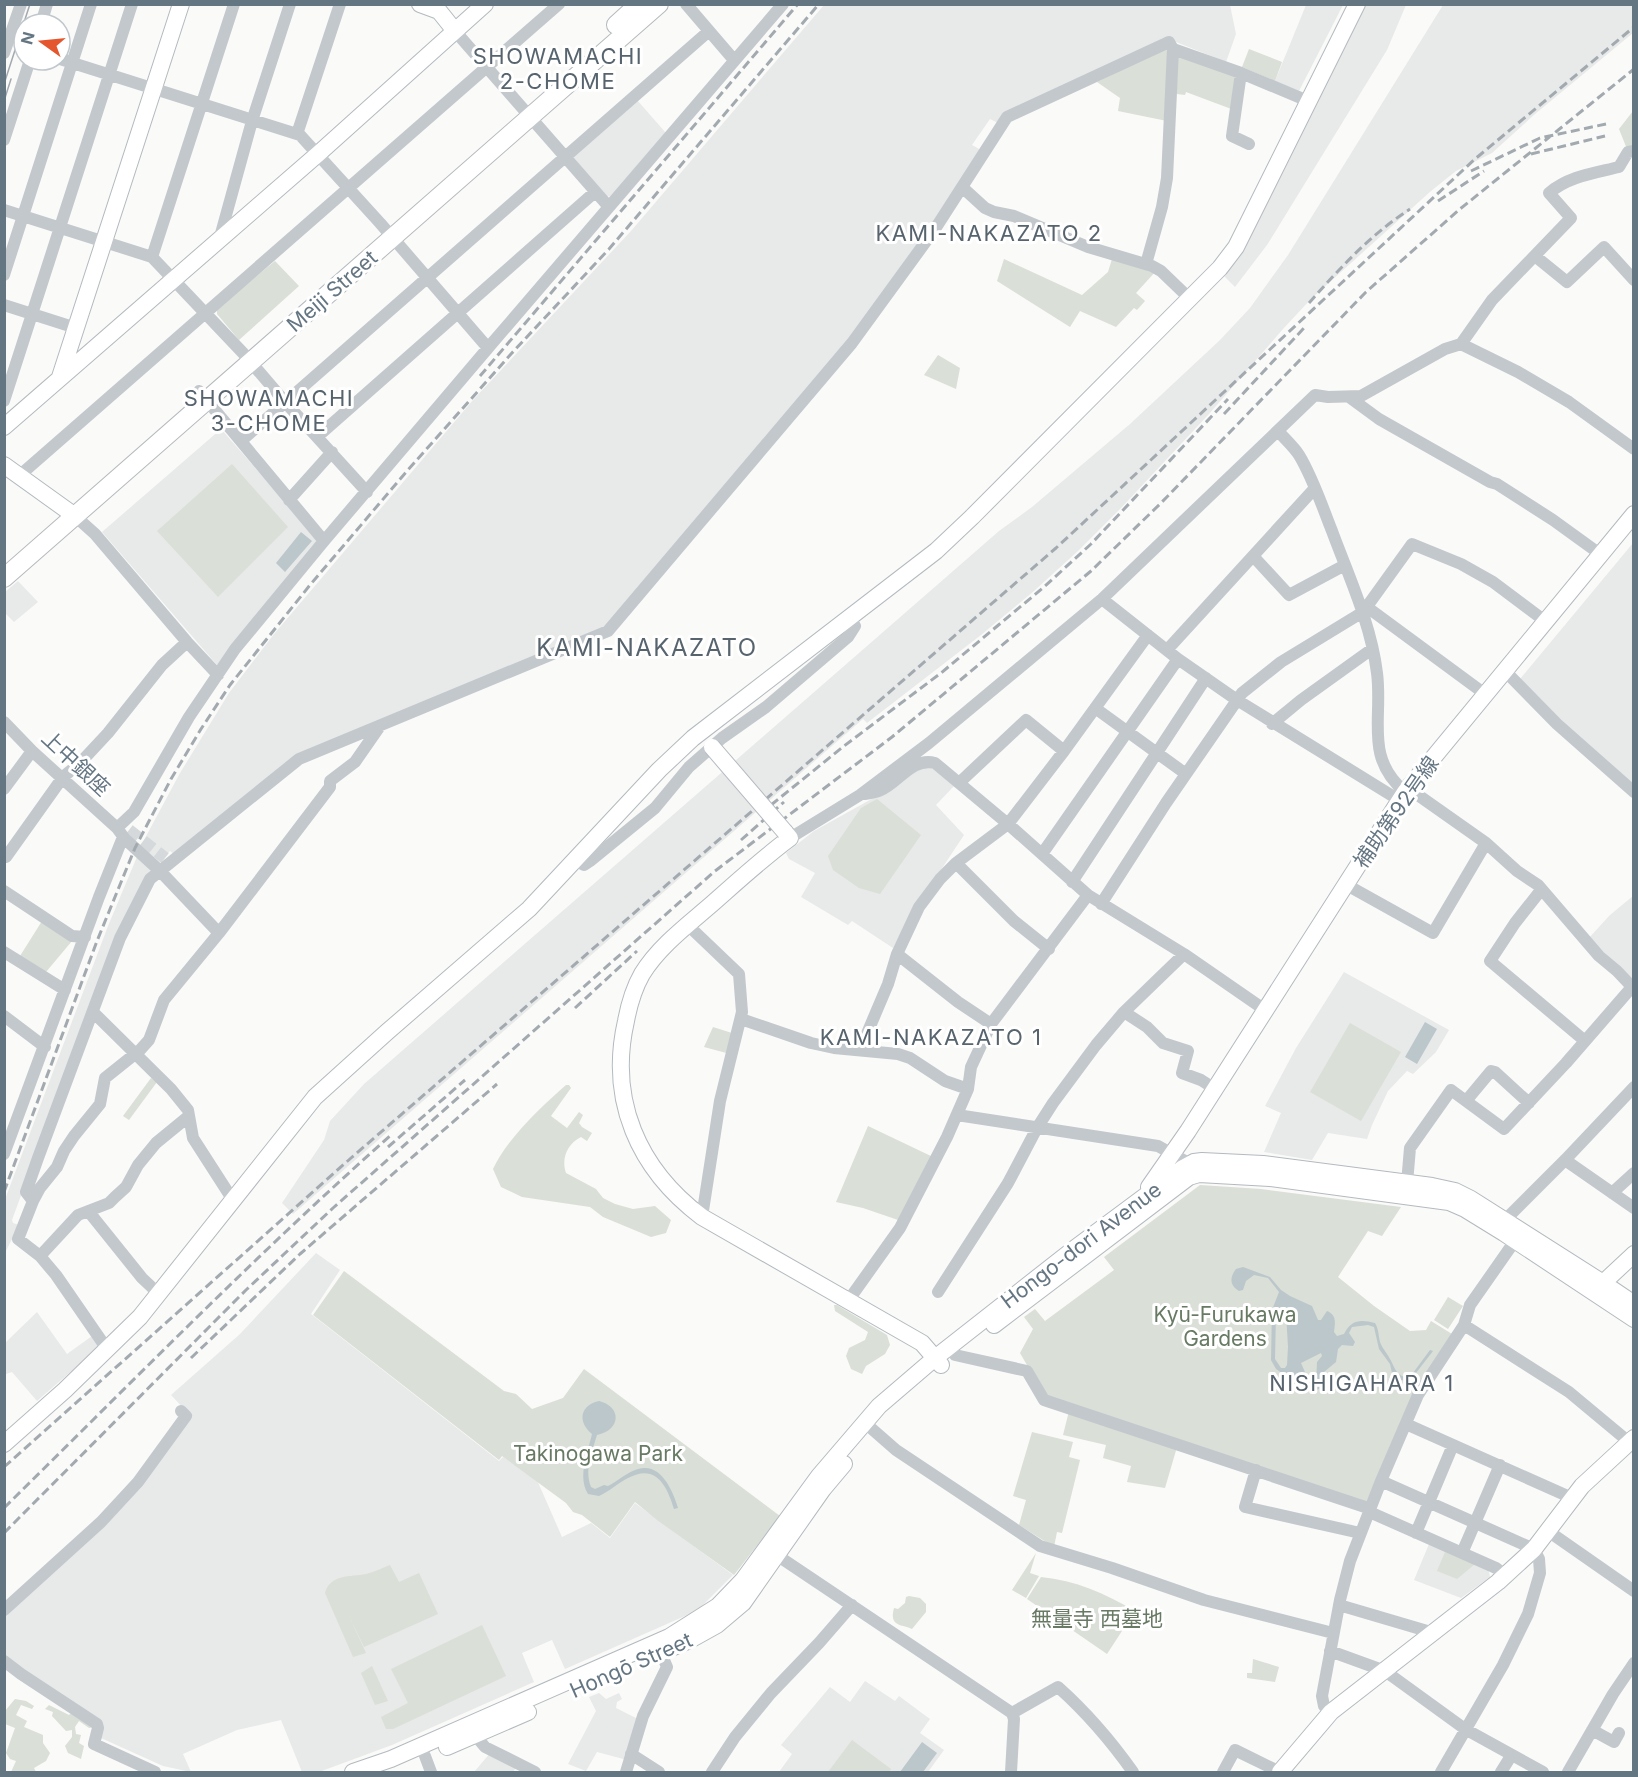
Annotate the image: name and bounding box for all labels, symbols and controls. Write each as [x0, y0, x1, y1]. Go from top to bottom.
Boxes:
north arrow [12, 12, 72, 72]
text: N [16, 30, 39, 47]
district label: SHOWAMACHI 2-CHOME [473, 43, 643, 94]
district label: KAMI-NAKAZATO 2 [875, 220, 1103, 246]
street label: Meiji Street [282, 245, 382, 337]
district label: SHOWAMACHI 3-CHOME [184, 385, 354, 436]
district label: KAMI-NAKAZATO [536, 633, 758, 662]
street label: 上中銀座 [37, 725, 115, 801]
street label: 補助第92号線 [1348, 751, 1444, 873]
district label: KAMI-NAKAZATO 1 [820, 1024, 1042, 1050]
street label: Hongo-dori Avenue [996, 1177, 1166, 1313]
park label: Kyū-Furukawa Gardens [1153, 1302, 1297, 1351]
district label: NISHIGAHARA 1 [1269, 1370, 1455, 1396]
park label: Takinogawa Park [513, 1441, 683, 1466]
park label: 無量寺 西墓地 [1031, 1606, 1163, 1631]
street label: Hongō Street [566, 1627, 696, 1703]

